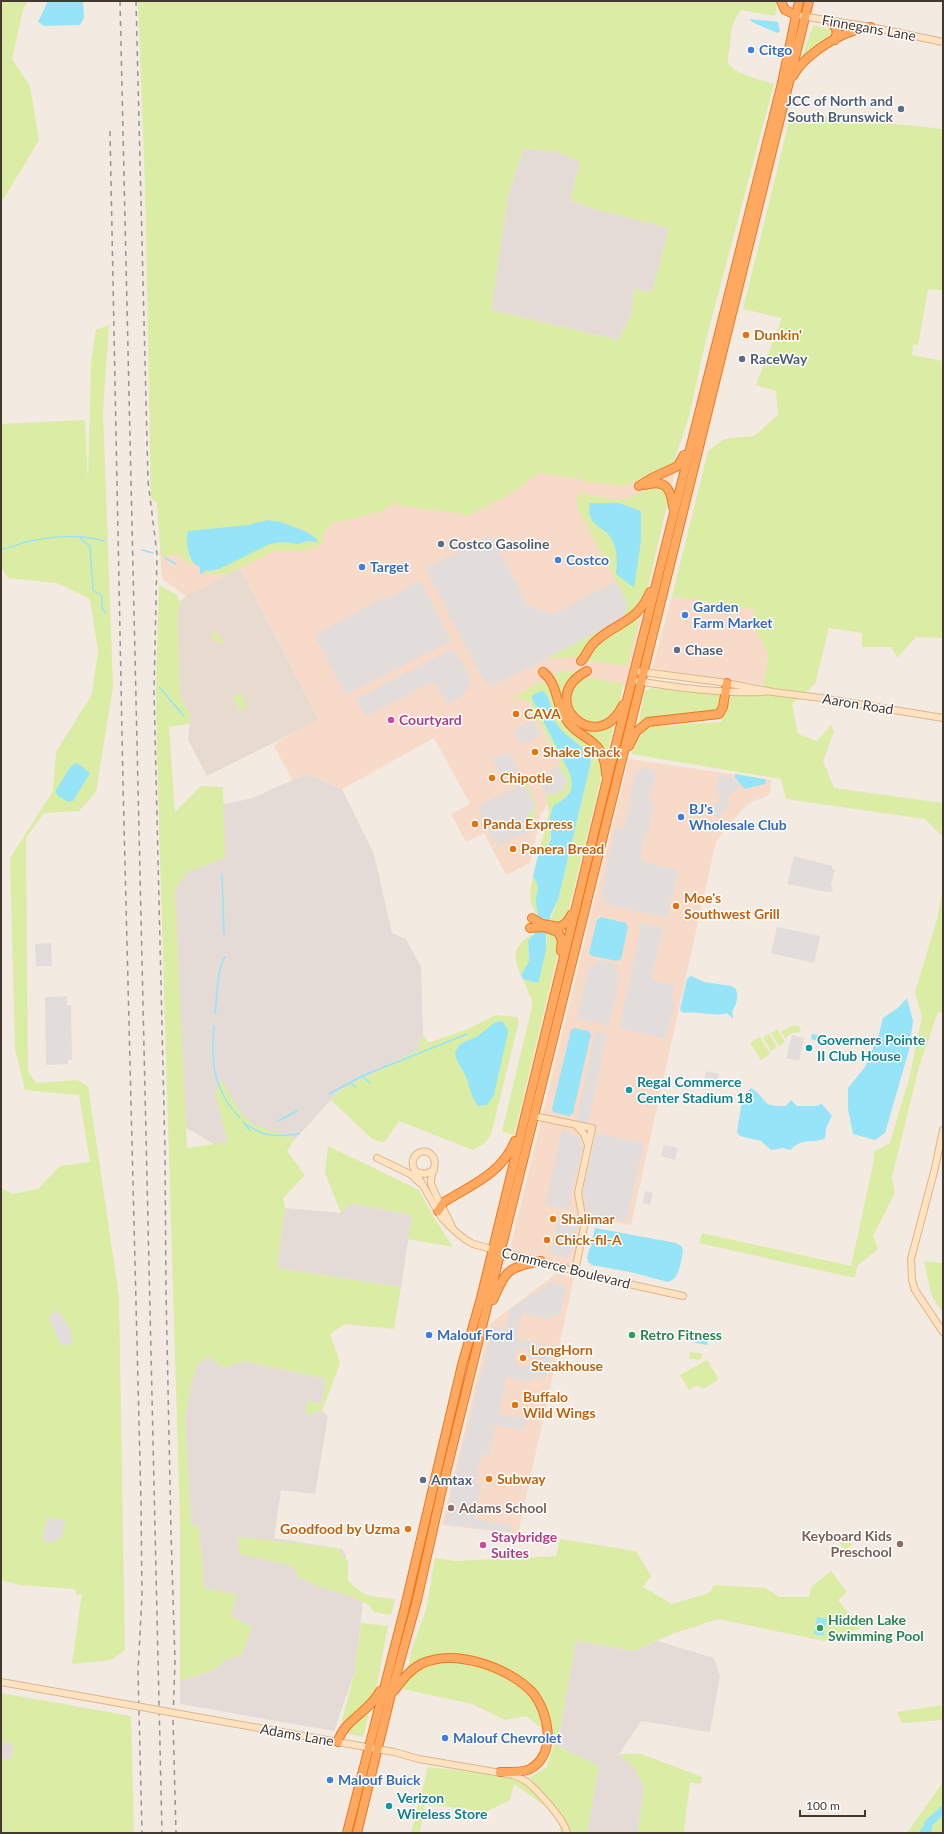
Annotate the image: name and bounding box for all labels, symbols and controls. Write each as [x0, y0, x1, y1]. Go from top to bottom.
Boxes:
street label: Finnegans Lane [821, 11, 917, 44]
place label: Citgo [759, 41, 792, 58]
marker: Citgo [746, 45, 756, 55]
place label: JCC of North and South Brunswick [786, 92, 894, 125]
marker: JCC of North and South Brunswick [896, 104, 906, 114]
place label: Dunkin' [754, 326, 802, 343]
marker: Dunkin' [741, 330, 751, 340]
place label: RaceWay [750, 350, 808, 367]
marker: RaceWay [737, 354, 747, 364]
place label: Costco Gasoline [449, 535, 550, 552]
marker: Costco Gasoline [436, 539, 446, 549]
place label: Costco [566, 551, 609, 568]
marker: Costco [553, 555, 563, 565]
place label: Target [370, 558, 410, 575]
marker: Target [357, 562, 367, 572]
place label: Garden Farm Market [693, 598, 773, 631]
marker: Garden Farm Market [680, 610, 690, 620]
place label: Chase [685, 641, 723, 658]
marker: Chase [672, 645, 682, 655]
street label: Aaron Road [821, 690, 895, 718]
place label: CAVA [524, 705, 561, 722]
marker: CAVA [511, 709, 521, 719]
place label: Courtyard [399, 711, 462, 728]
marker: Courtyard [386, 715, 396, 725]
place label: Shake Shack [543, 743, 621, 760]
marker: Shake Shack [530, 747, 540, 757]
place label: Chipotle [500, 769, 553, 786]
marker: Chipotle [487, 773, 497, 783]
place label: BJ's Wholesale Club [689, 800, 787, 833]
marker: BJ's Wholesale Club [676, 812, 686, 822]
place label: Panda Express [483, 815, 573, 832]
marker: Panda Express [470, 819, 480, 829]
place label: Panera Bread [521, 840, 604, 857]
marker: Panera Bread [508, 844, 518, 854]
place label: Moe's Southwest Grill [684, 889, 780, 922]
marker: Moe's Southwest Grill [671, 901, 681, 911]
place label: Governers Pointe II Club House [817, 1031, 926, 1064]
marker: Governers Pointe II Club House [804, 1043, 814, 1053]
place label: Regal Commerce Center Stadium 18 [637, 1073, 753, 1106]
marker: Regal Commerce Center Stadium 18 [624, 1085, 634, 1095]
place label: Shalimar [561, 1210, 615, 1227]
marker: Shalimar [548, 1214, 558, 1224]
place label: Chick-fil-A [555, 1231, 622, 1248]
marker: Chick-fil-A [542, 1235, 552, 1245]
street label: Commerce Boulevard [500, 1243, 632, 1292]
place label: Malouf Ford [437, 1326, 513, 1343]
place label: Retro Fitness [640, 1326, 722, 1343]
marker: Malouf Ford [424, 1330, 434, 1340]
marker: Retro Fitness [627, 1330, 637, 1340]
place label: LongHorn Steakhouse [531, 1341, 604, 1374]
marker: LongHorn Steakhouse [518, 1353, 528, 1363]
place label: Buffalo Wild Wings [523, 1388, 596, 1421]
marker: Buffalo Wild Wings [510, 1400, 520, 1410]
place label: Subway [497, 1470, 546, 1487]
place label: Amtax [430, 1471, 473, 1488]
marker: Subway [484, 1474, 494, 1484]
marker: Amtax [418, 1475, 428, 1485]
place label: Adams School [458, 1499, 547, 1516]
marker: Adams School [446, 1503, 456, 1513]
place label: Goodfood by Uzma [280, 1520, 400, 1537]
marker: Goodfood by Uzma [403, 1524, 413, 1534]
place label: Keyboard Kids Preschool [802, 1527, 892, 1560]
place label: Staybridge Suites [491, 1528, 558, 1561]
marker: Keyboard Kids Preschool [895, 1539, 905, 1549]
marker: Staybridge Suites [478, 1540, 488, 1550]
place label: Hidden Lake Swimming Pool [828, 1611, 924, 1644]
marker: Hidden Lake Swimming Pool [815, 1623, 825, 1633]
street label: Adams Lane [259, 1720, 335, 1749]
place label: Malouf Chevrolet [453, 1729, 563, 1746]
marker: Malouf Chevrolet [440, 1733, 450, 1743]
place label: Malouf Buick [338, 1771, 421, 1788]
marker: Malouf Buick [325, 1775, 335, 1785]
place label: Verizon Wireless Store [396, 1789, 488, 1822]
scale bar [800, 1792, 865, 1818]
text: 100 m [806, 1798, 840, 1813]
marker: Verizon Wireless Store [384, 1801, 394, 1811]

